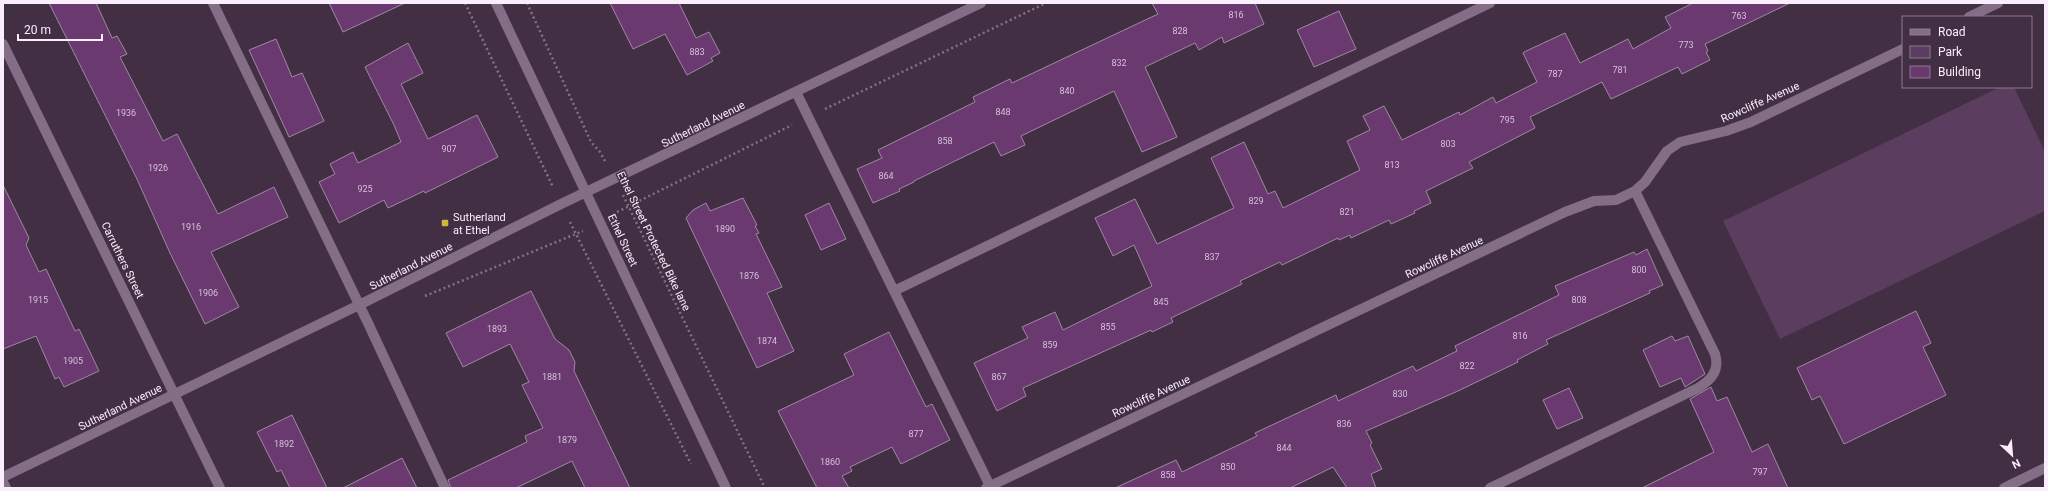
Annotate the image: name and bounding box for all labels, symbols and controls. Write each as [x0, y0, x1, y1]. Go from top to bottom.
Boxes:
house number: 816 [1228, 10, 1244, 20]
house number: 763 [1731, 11, 1747, 21]
scale bar [18, 16, 102, 42]
legend [1902, 16, 2032, 88]
text: 20 m [24, 23, 51, 37]
text: Road [1938, 25, 1966, 39]
house number: 828 [1172, 26, 1188, 36]
house number: 773 [1678, 40, 1694, 50]
text: Park [1938, 45, 1963, 59]
house number: 883 [689, 47, 705, 57]
house number: 832 [1111, 58, 1127, 68]
house number: 781 [1612, 65, 1628, 75]
text: Building [1938, 65, 1981, 79]
house number: 787 [1547, 69, 1563, 79]
street label: Rowcliffe Avenue [1719, 79, 1802, 126]
house number: 840 [1059, 86, 1075, 96]
street label: Sutherland Avenue [659, 98, 747, 150]
house number: 848 [995, 107, 1011, 117]
house number: 1936 [116, 108, 136, 118]
house number: 795 [1499, 115, 1515, 125]
house number: 858 [937, 136, 953, 146]
house number: 803 [1440, 139, 1456, 149]
house number: 907 [441, 144, 457, 154]
house number: 813 [1384, 160, 1400, 170]
house number: 1926 [148, 163, 168, 173]
street label: Ethel Street Protected Bike lane [614, 169, 693, 313]
house number: 864 [878, 171, 894, 181]
house number: 925 [357, 184, 373, 194]
house number: 829 [1248, 196, 1264, 206]
house number: 821 [1339, 207, 1355, 217]
place label: Sutherland at Ethel [453, 211, 506, 237]
street label: Ethel Street [605, 212, 640, 269]
marker: Sutherland at Ethel [440, 218, 450, 228]
street label: Carruthers Street [98, 220, 147, 301]
house number: 1916 [181, 222, 201, 232]
house number: 1890 [715, 224, 735, 234]
street label: Rowcliffe Avenue [1403, 234, 1485, 281]
street label: Sutherland Avenue [368, 240, 455, 293]
house number: 837 [1204, 252, 1220, 262]
house number: 800 [1631, 265, 1647, 275]
house number: 1876 [739, 271, 759, 281]
house number: 1906 [198, 288, 218, 298]
house number: 1915 [28, 295, 48, 305]
house number: 808 [1571, 295, 1587, 305]
house number: 845 [1153, 297, 1169, 307]
house number: 855 [1100, 322, 1116, 332]
house number: 1893 [487, 324, 507, 334]
house number: 816 [1512, 331, 1528, 341]
house number: 1874 [757, 336, 777, 346]
house number: 859 [1042, 340, 1058, 350]
house number: 1905 [63, 356, 83, 366]
house number: 822 [1459, 361, 1475, 371]
house number: 1881 [542, 372, 562, 382]
house number: 867 [991, 372, 1007, 382]
street label: Rowcliffe Avenue [1110, 373, 1192, 420]
street label: Sutherland Avenue [76, 381, 164, 433]
house number: 830 [1392, 389, 1408, 399]
house number: 836 [1336, 419, 1352, 429]
house number: 877 [908, 429, 924, 439]
house number: 1879 [557, 435, 577, 445]
north arrow [1992, 435, 2032, 475]
house number: 1892 [274, 439, 294, 449]
house number: 844 [1276, 443, 1292, 453]
text: N [2010, 456, 2023, 471]
house number: 1860 [820, 457, 840, 467]
house number: 850 [1220, 462, 1236, 472]
house number: 797 [1752, 467, 1768, 477]
house number: 858 [1160, 470, 1176, 480]

